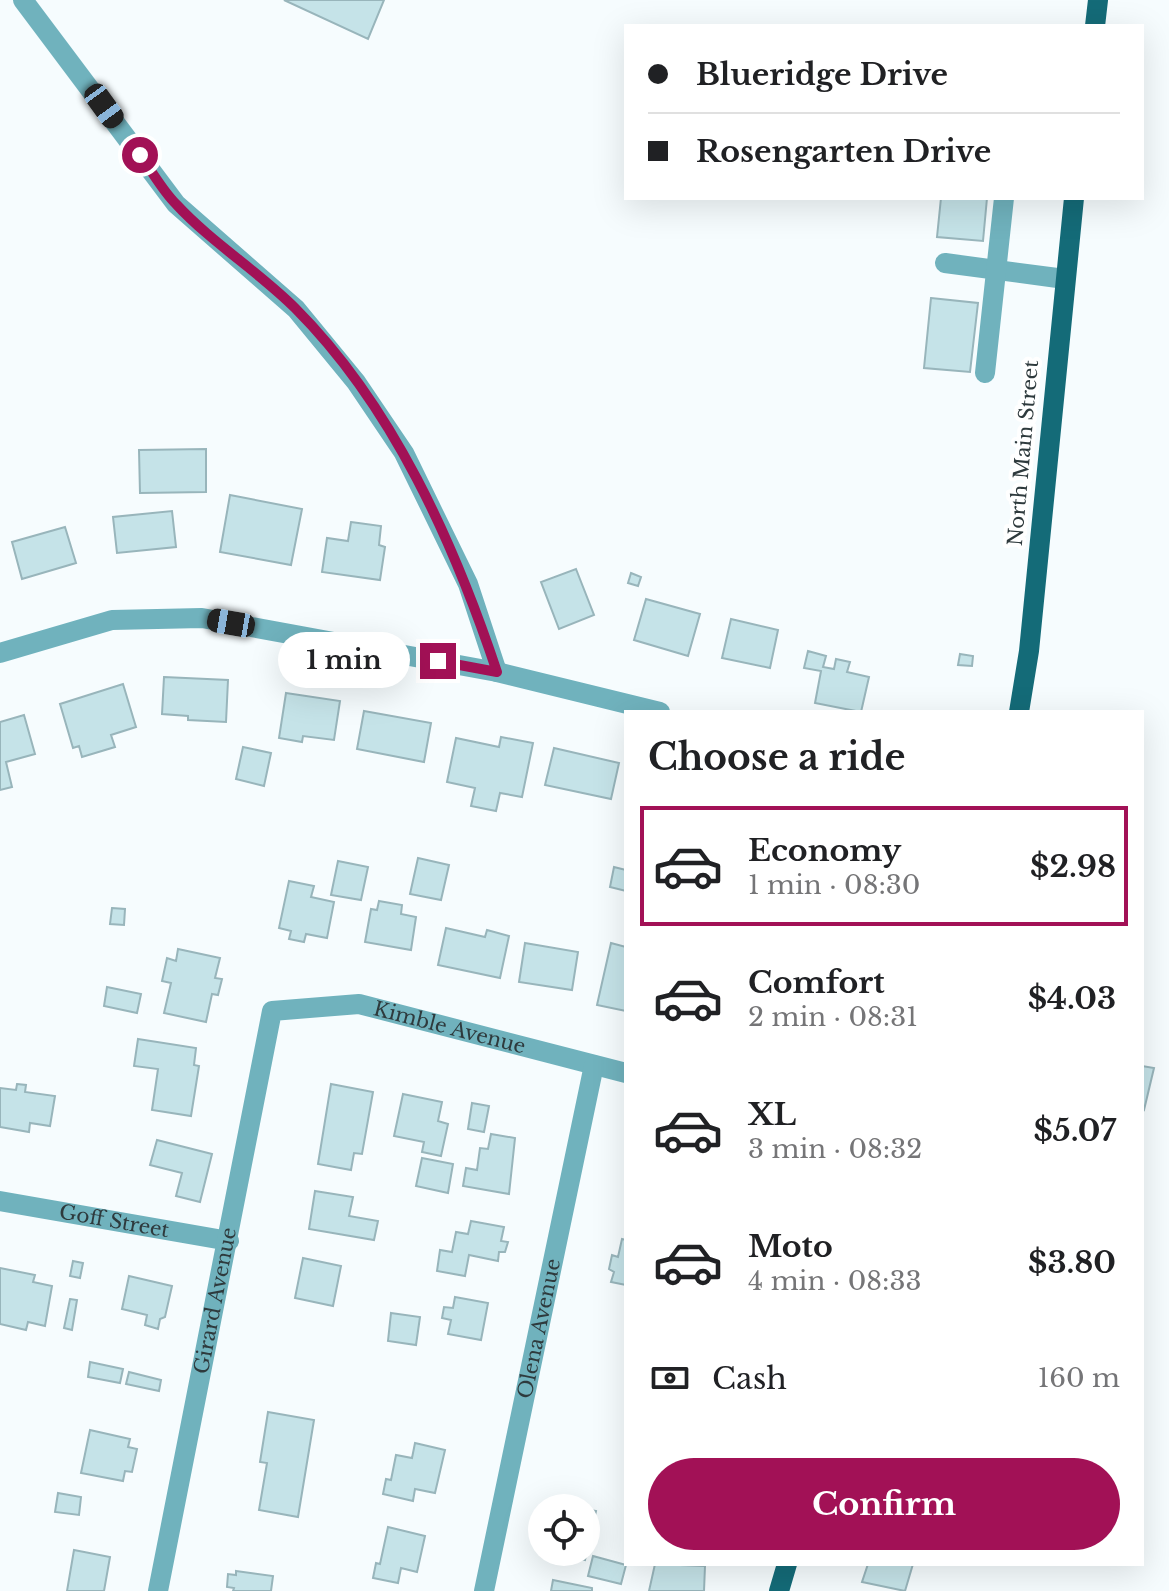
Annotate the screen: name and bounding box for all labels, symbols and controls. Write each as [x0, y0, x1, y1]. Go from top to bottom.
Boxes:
text: Blueridge Drive [696, 56, 948, 93]
car [80, 80, 128, 132]
text: Rosengarten Drive [696, 133, 991, 170]
route start [122, 137, 158, 173]
street label: North Main Street [1003, 359, 1043, 547]
car [205, 607, 257, 639]
callout: 1 min [278, 633, 410, 689]
route end [420, 643, 456, 679]
text: 1 min [306, 644, 382, 676]
text: Choose a ride [648, 735, 905, 780]
icon: car [652, 830, 724, 902]
text: Economy [748, 832, 901, 869]
text: $2.98 [1030, 848, 1116, 885]
text: 1 min · 08:30 [748, 869, 920, 901]
icon: car [652, 962, 724, 1034]
text: Comfort [748, 964, 885, 1001]
text: $4.03 [1028, 980, 1116, 1017]
street label: Kimble Avenue [371, 996, 528, 1059]
text: 2 min · 08:31 [748, 1001, 918, 1033]
icon: car [652, 1094, 724, 1166]
text: XL [748, 1096, 796, 1133]
text: $5.07 [1034, 1112, 1116, 1149]
text: 3 min · 08:32 [748, 1133, 922, 1165]
street label: Goff Street [58, 1200, 171, 1242]
street label: Girard Avenue [189, 1225, 241, 1376]
icon: car [652, 1226, 724, 1298]
text: Moto [748, 1228, 833, 1265]
text: $3.80 [1028, 1244, 1116, 1281]
street label: Olena Avenue [513, 1256, 565, 1401]
text: 4 min · 08:33 [748, 1265, 921, 1297]
icon: cash [648, 1356, 692, 1400]
text: Cash [712, 1360, 787, 1397]
text: 160 m [1038, 1362, 1120, 1394]
button: Confirm [648, 1458, 1120, 1550]
map controls [528, 1494, 600, 1566]
button: locate [528, 1494, 600, 1566]

